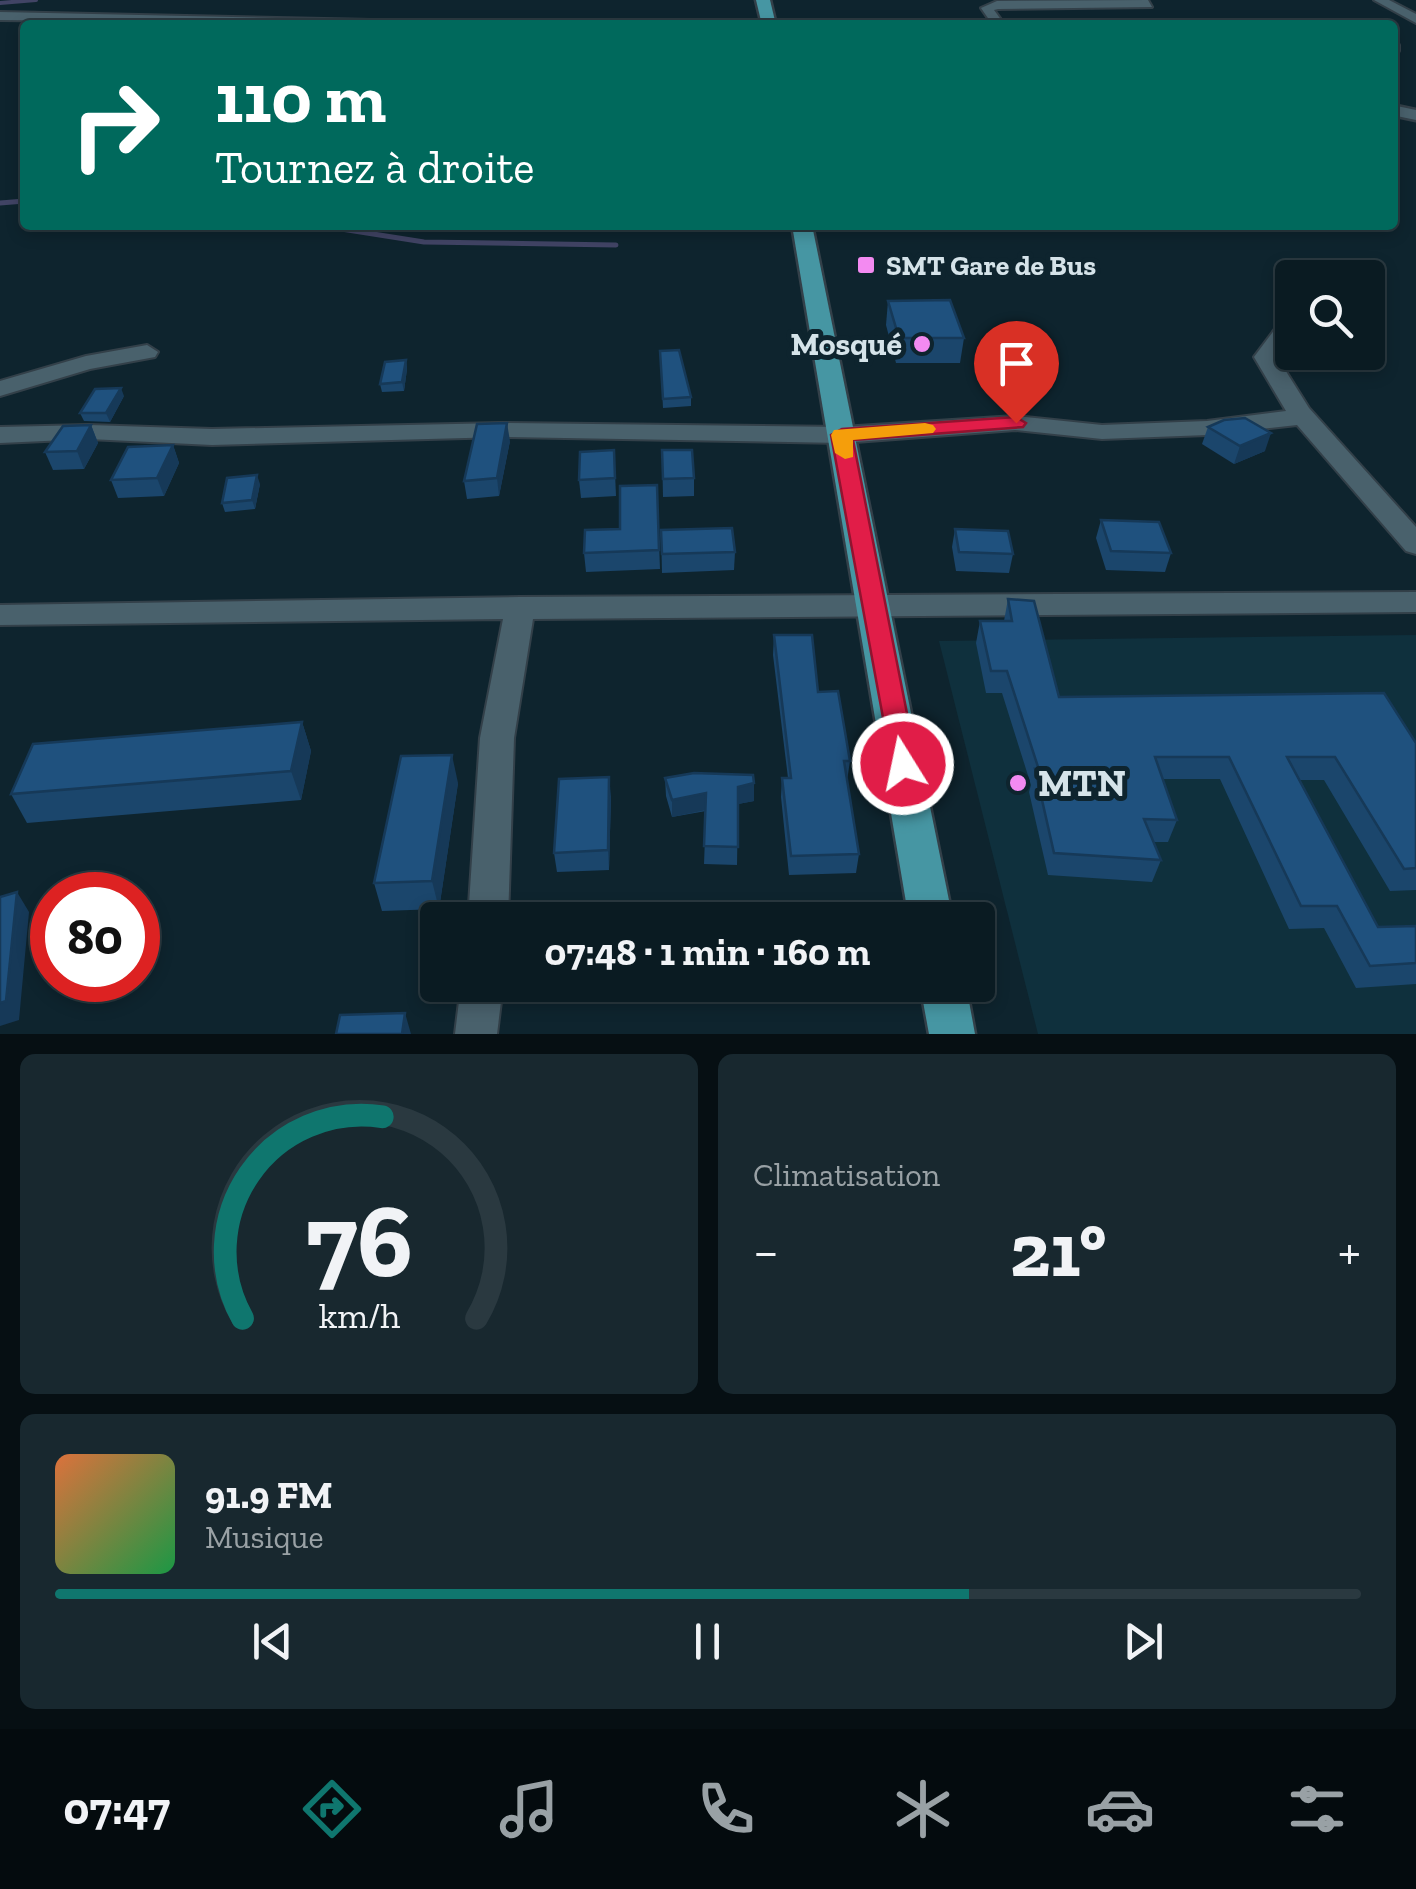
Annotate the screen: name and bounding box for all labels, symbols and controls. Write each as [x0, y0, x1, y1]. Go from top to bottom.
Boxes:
text: 110 m [215, 56, 386, 140]
icon: right [50, 60, 180, 190]
text: Tournez à droite [215, 141, 534, 195]
place label: SMT Gare de Bus [886, 249, 1096, 282]
marker: SMT Gare de Bus [855, 254, 877, 276]
map controls [1275, 260, 1385, 370]
button: search [1275, 260, 1385, 370]
pin [974, 321, 1059, 424]
place label: Mosqué [791, 325, 902, 363]
marker: Mosqué [911, 333, 933, 355]
icon: arrive [989, 336, 1044, 391]
position arrow [851, 712, 955, 816]
place label: MTN [1038, 760, 1126, 806]
marker: MTN [1007, 772, 1029, 794]
speed limit sign: 80 [30, 872, 160, 1002]
text: 07:48 · 1 min · 160 m [545, 929, 870, 975]
text: Climatisation [753, 1156, 940, 1194]
text: 76 [305, 1178, 413, 1303]
text: 21° [1010, 1205, 1106, 1295]
text: − [753, 1218, 779, 1284]
text: + [1338, 1218, 1361, 1284]
text: km/h [318, 1294, 400, 1337]
text: 91.9 FM [205, 1472, 333, 1518]
text: Musique [205, 1518, 324, 1556]
icon: previous [245, 1614, 300, 1669]
icon: pause [680, 1614, 735, 1669]
icon: next [1116, 1614, 1171, 1669]
icon: directions [297, 1774, 367, 1844]
icon: music [494, 1774, 564, 1844]
icon: phone [691, 1774, 761, 1844]
icon: climate [888, 1774, 958, 1844]
icon: car [1085, 1774, 1155, 1844]
icon: filters [1282, 1774, 1352, 1844]
text: 07:47 [64, 1782, 170, 1836]

